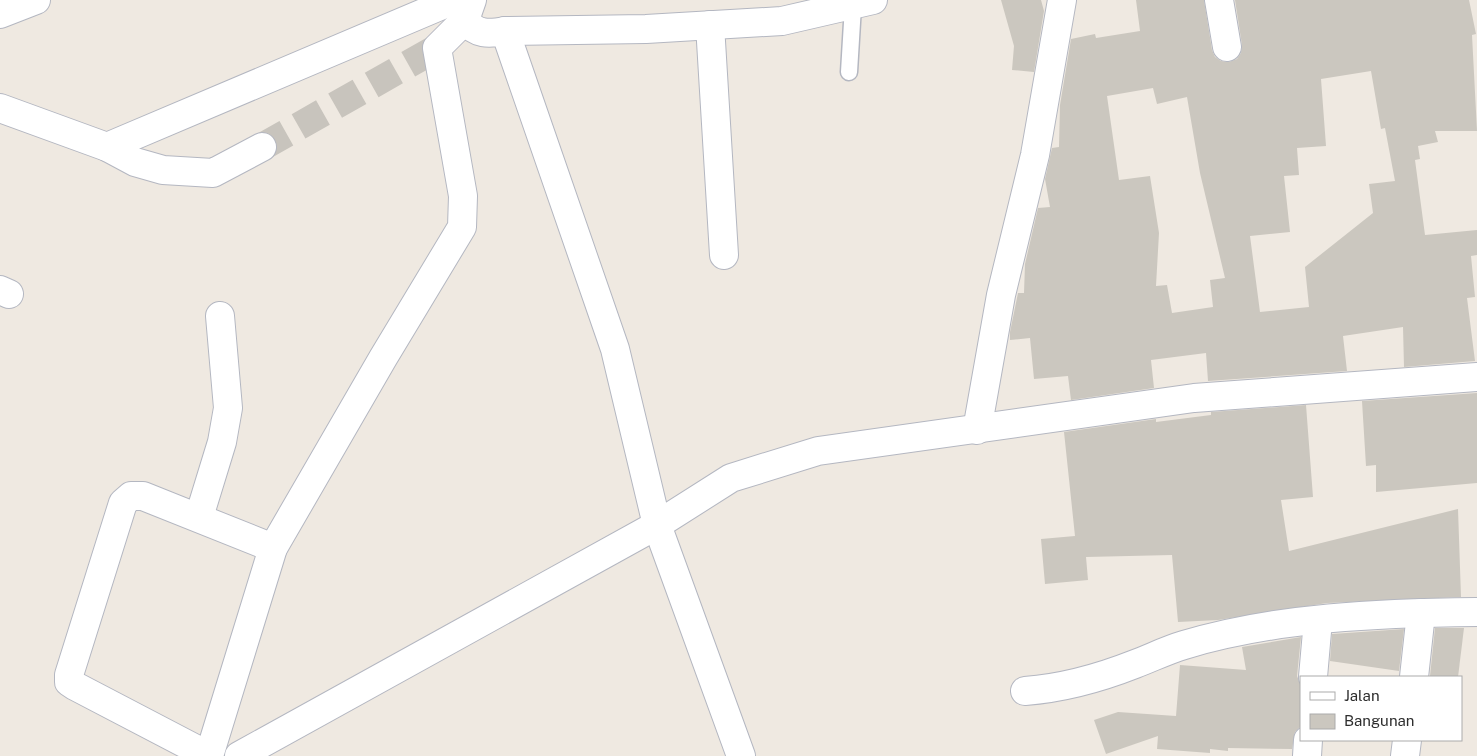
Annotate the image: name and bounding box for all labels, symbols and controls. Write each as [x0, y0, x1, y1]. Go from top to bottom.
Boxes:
legend [1300, 676, 1462, 741]
text: Jalan [1344, 687, 1380, 704]
text: Bangunan [1344, 712, 1415, 729]

